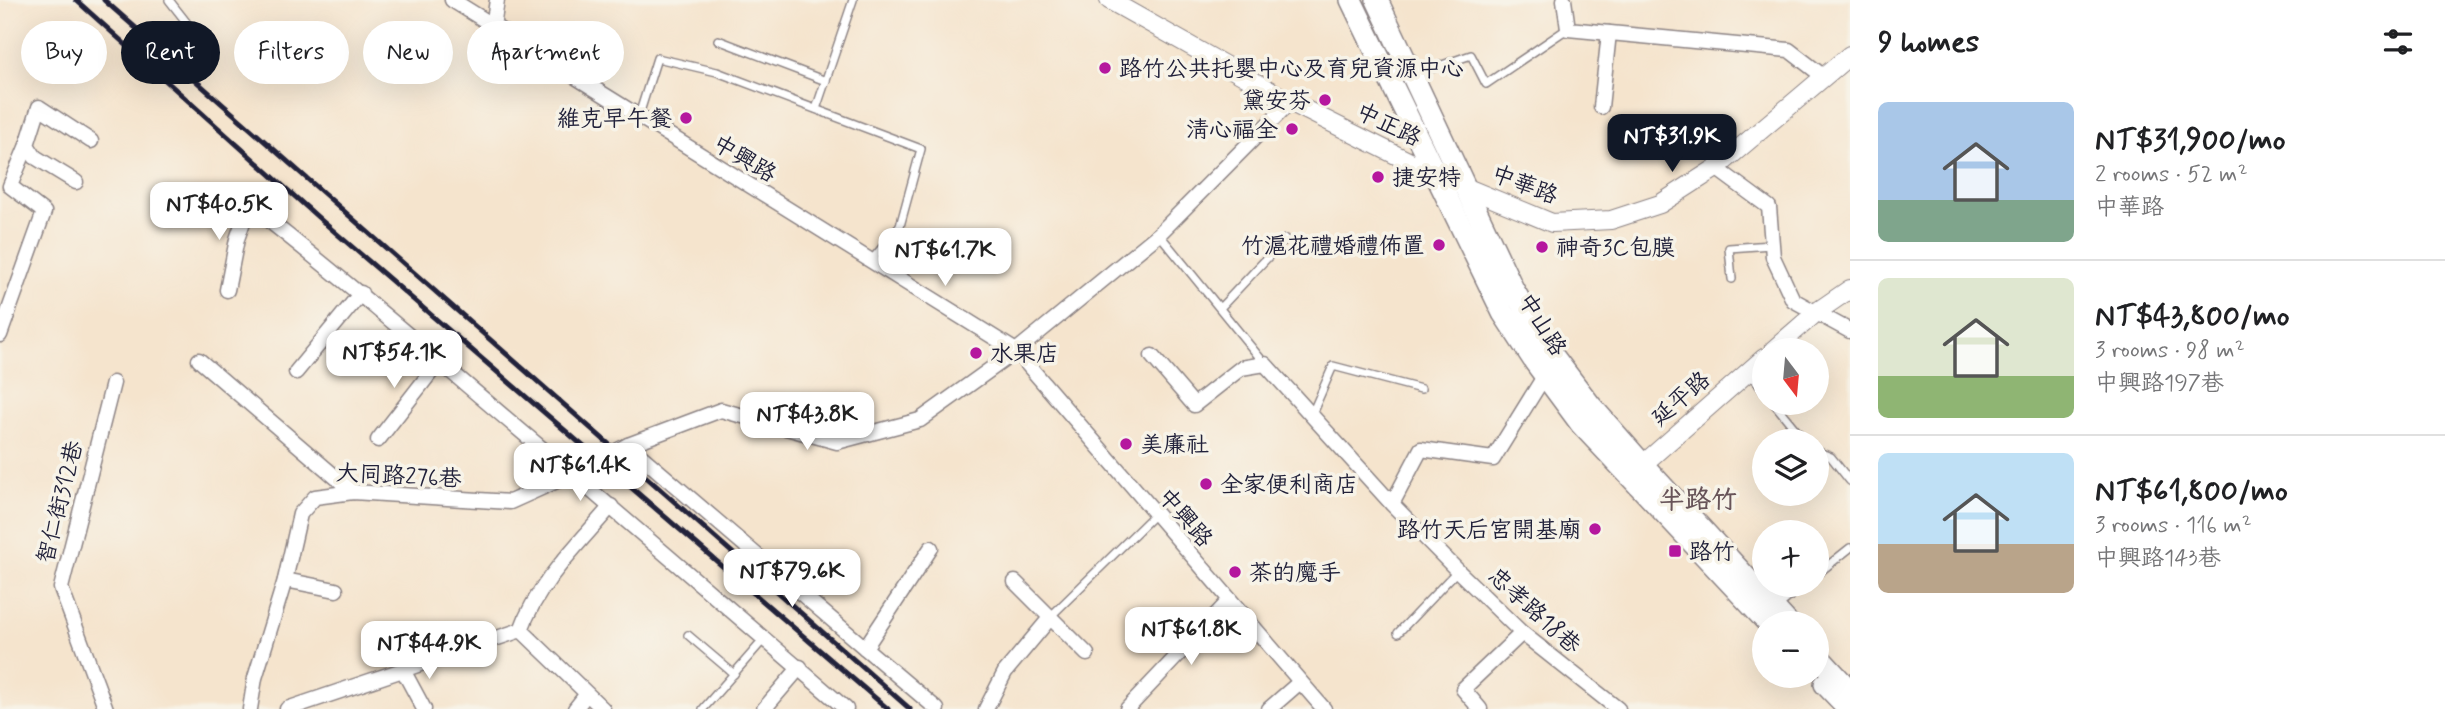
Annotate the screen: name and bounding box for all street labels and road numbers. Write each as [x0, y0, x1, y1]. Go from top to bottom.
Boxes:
street label: 中正路 [1351, 97, 1426, 154]
street label: 中興路 [707, 129, 781, 190]
street label: 中華路 [1487, 159, 1562, 212]
street label: 中山路 [1510, 288, 1572, 362]
street label: 延平路 [1645, 366, 1717, 433]
street label: 智仁街312巷 [31, 437, 91, 567]
street label: 大同路276巷 [335, 459, 463, 495]
street label: 中興路 [1151, 482, 1218, 554]
street label: 忠孝路18巷 [1481, 562, 1587, 662]

